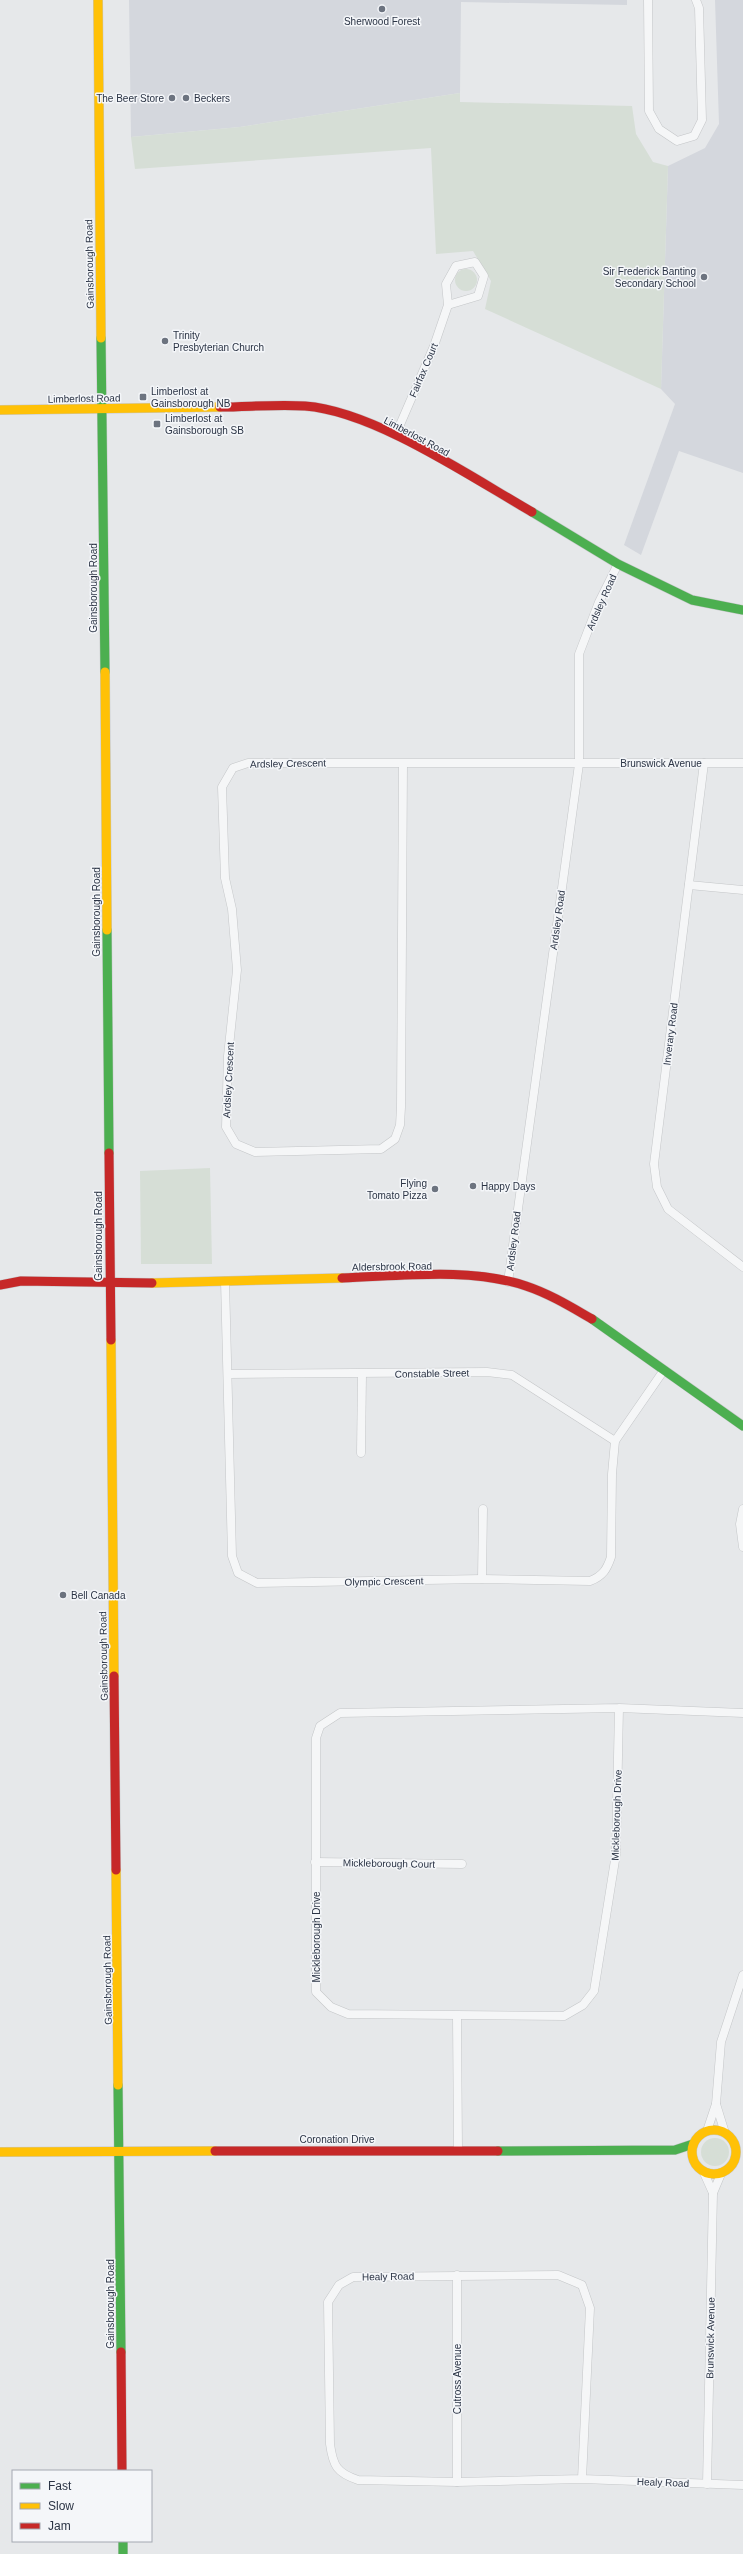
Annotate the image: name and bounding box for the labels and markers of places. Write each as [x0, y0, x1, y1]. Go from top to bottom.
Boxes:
marker: Sherwood Forest [377, 4, 387, 14]
place label: Sherwood Forest [344, 16, 420, 27]
place label: The Beer Store [96, 93, 164, 104]
marker: The Beer Store [167, 93, 177, 103]
marker: Beckers [181, 93, 191, 103]
place label: Beckers [194, 93, 230, 104]
place label: Sir Frederick Banting Secondary School [603, 266, 696, 289]
marker: Sir Frederick Banting Secondary School [699, 272, 709, 282]
place label: Trinity Presbyterian Church [173, 330, 264, 353]
marker: Trinity Presbyterian Church [160, 336, 170, 346]
place label: Limberlost at Gainsborough NB [151, 386, 231, 409]
marker: Limberlost at Gainsborough NB [138, 392, 148, 402]
place label: Limberlost at Gainsborough SB [165, 413, 244, 436]
marker: Limberlost at Gainsborough SB [152, 419, 162, 429]
place label: Flying Tomato Pizza [367, 1178, 427, 1201]
marker: Happy Days [468, 1181, 478, 1191]
place label: Happy Days [481, 1181, 535, 1192]
marker: Flying Tomato Pizza [430, 1184, 440, 1194]
marker: Bell Canada [58, 1590, 68, 1600]
place label: Bell Canada [71, 1590, 126, 1601]

